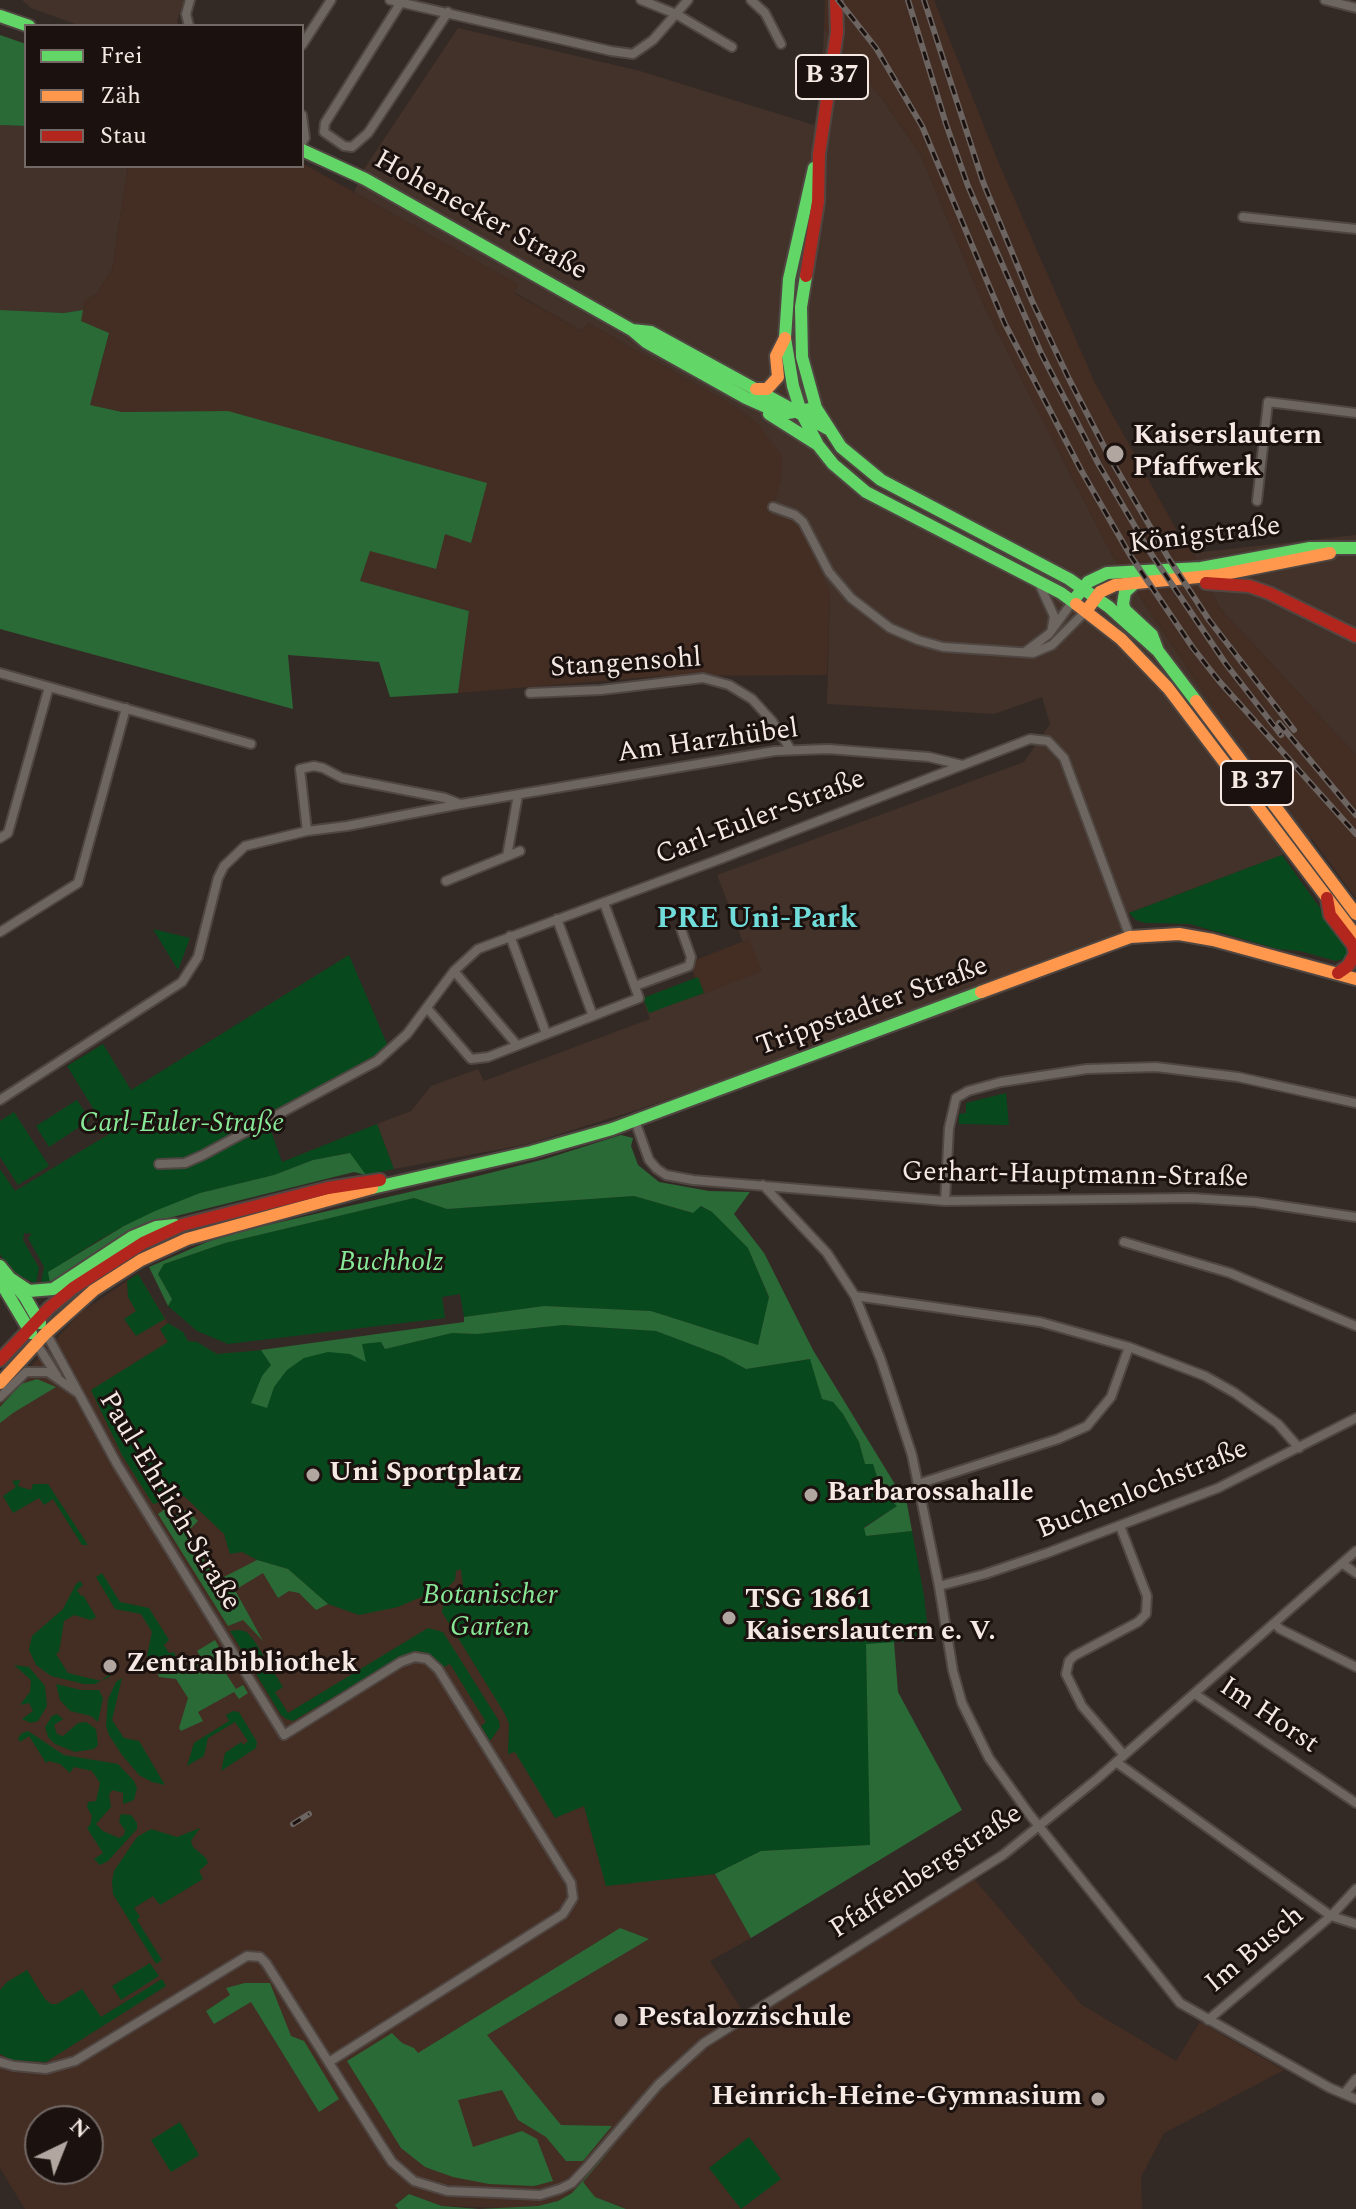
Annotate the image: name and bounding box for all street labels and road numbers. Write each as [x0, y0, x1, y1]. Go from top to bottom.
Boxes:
road number: B 37 [796, 55, 868, 99]
street label: Hohenecker Straße [368, 144, 592, 290]
street label: Königstraße [1127, 511, 1283, 563]
street label: Stangensohl [549, 643, 703, 687]
street label: Am Harzhübel [615, 714, 801, 772]
road number: B 37 [1221, 761, 1293, 805]
street label: Carl-Euler-Straße [651, 764, 871, 874]
street label: Trippstadter Straße [753, 951, 993, 1065]
street label: Gerhart-Hauptmann-Straße [901, 1157, 1249, 1197]
street label: Paul-Ehrlich-Straße [89, 1387, 247, 1617]
street label: Buchenlochstraße [1033, 1433, 1253, 1549]
street label: Im Horst [1212, 1672, 1324, 1762]
street label: Pfaffenbergstraße [825, 1798, 1029, 1948]
street label: Im Busch [1200, 1900, 1312, 2002]

